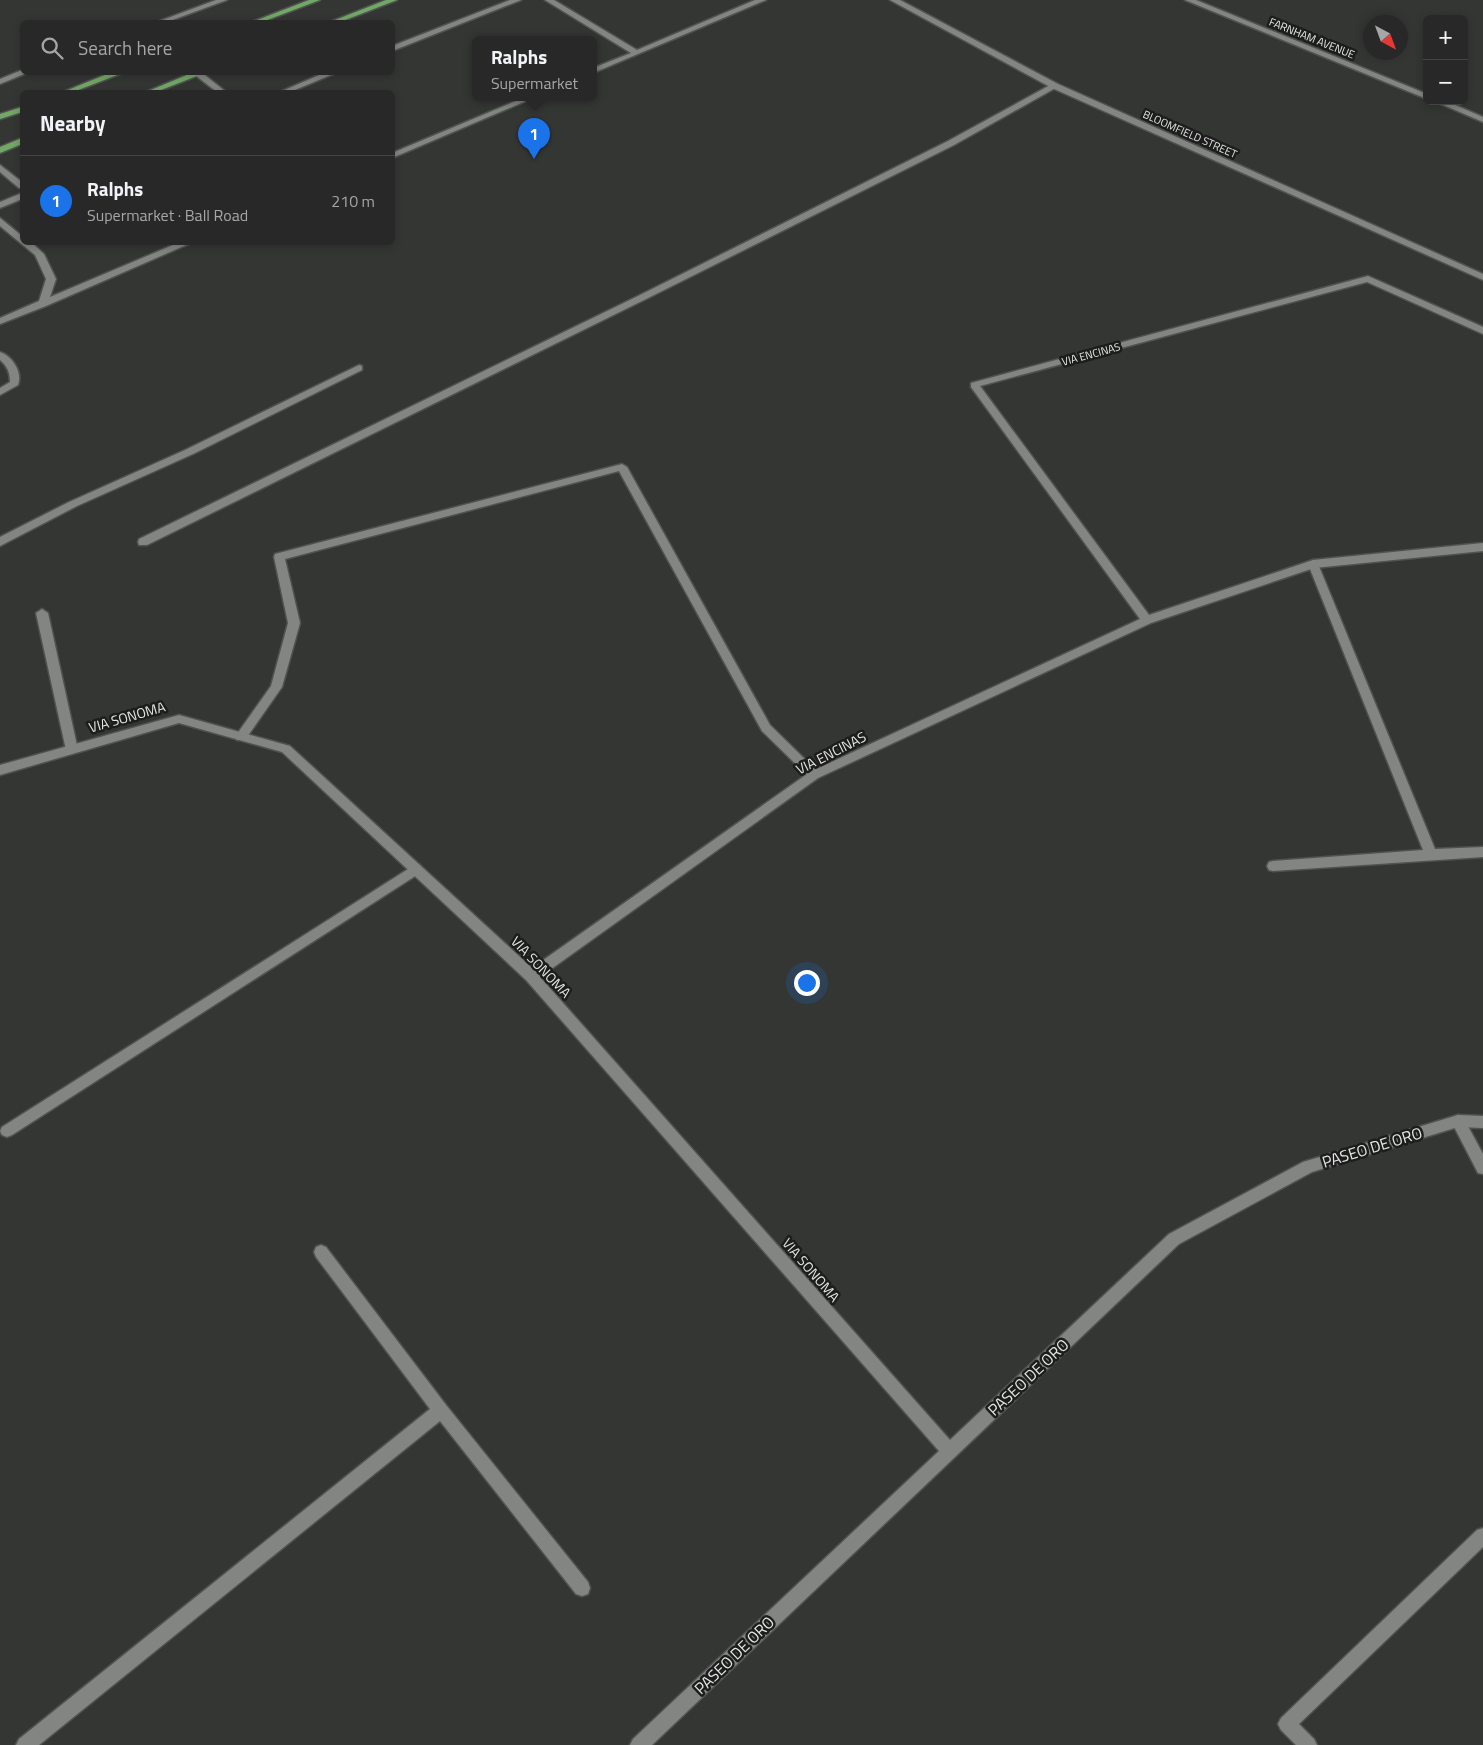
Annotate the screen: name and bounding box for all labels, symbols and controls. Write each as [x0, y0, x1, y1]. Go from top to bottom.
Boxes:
street label: FARNHAM AVENUE [1267, 14, 1357, 62]
north arrow [1363, 15, 1408, 60]
map controls [1423, 15, 1468, 105]
button: + [1423, 15, 1468, 60]
search box [20, 20, 395, 75]
text: Search here [78, 33, 172, 62]
icon: search [38, 34, 66, 62]
popup [472, 36, 597, 101]
text: Ralphs [491, 42, 547, 71]
button: − [1423, 60, 1468, 105]
text: Supermarket [491, 71, 578, 95]
street label: BLOOMFIELD STREET [1140, 106, 1240, 162]
text: Nearby [40, 107, 105, 139]
pin: 1 [518, 118, 550, 159]
text: Ralphs [87, 174, 143, 203]
text: 1 [52, 189, 60, 213]
text: 210 m [331, 189, 375, 213]
text: Supermarket · Ball Road [87, 203, 248, 227]
street label: VIA ENCINAS [1060, 338, 1122, 370]
street label: VIA SONOMA [86, 695, 168, 737]
street label: VIA ENCINAS [792, 726, 870, 779]
street label: VIA SONOMA [506, 931, 577, 1003]
your location [794, 970, 820, 996]
street label: PASEO DE ORO [1319, 1120, 1425, 1174]
street label: VIA SONOMA [778, 1233, 846, 1307]
street label: PASEO DE ORO [982, 1333, 1074, 1421]
street label: PASEO DE ORO [688, 1610, 780, 1700]

